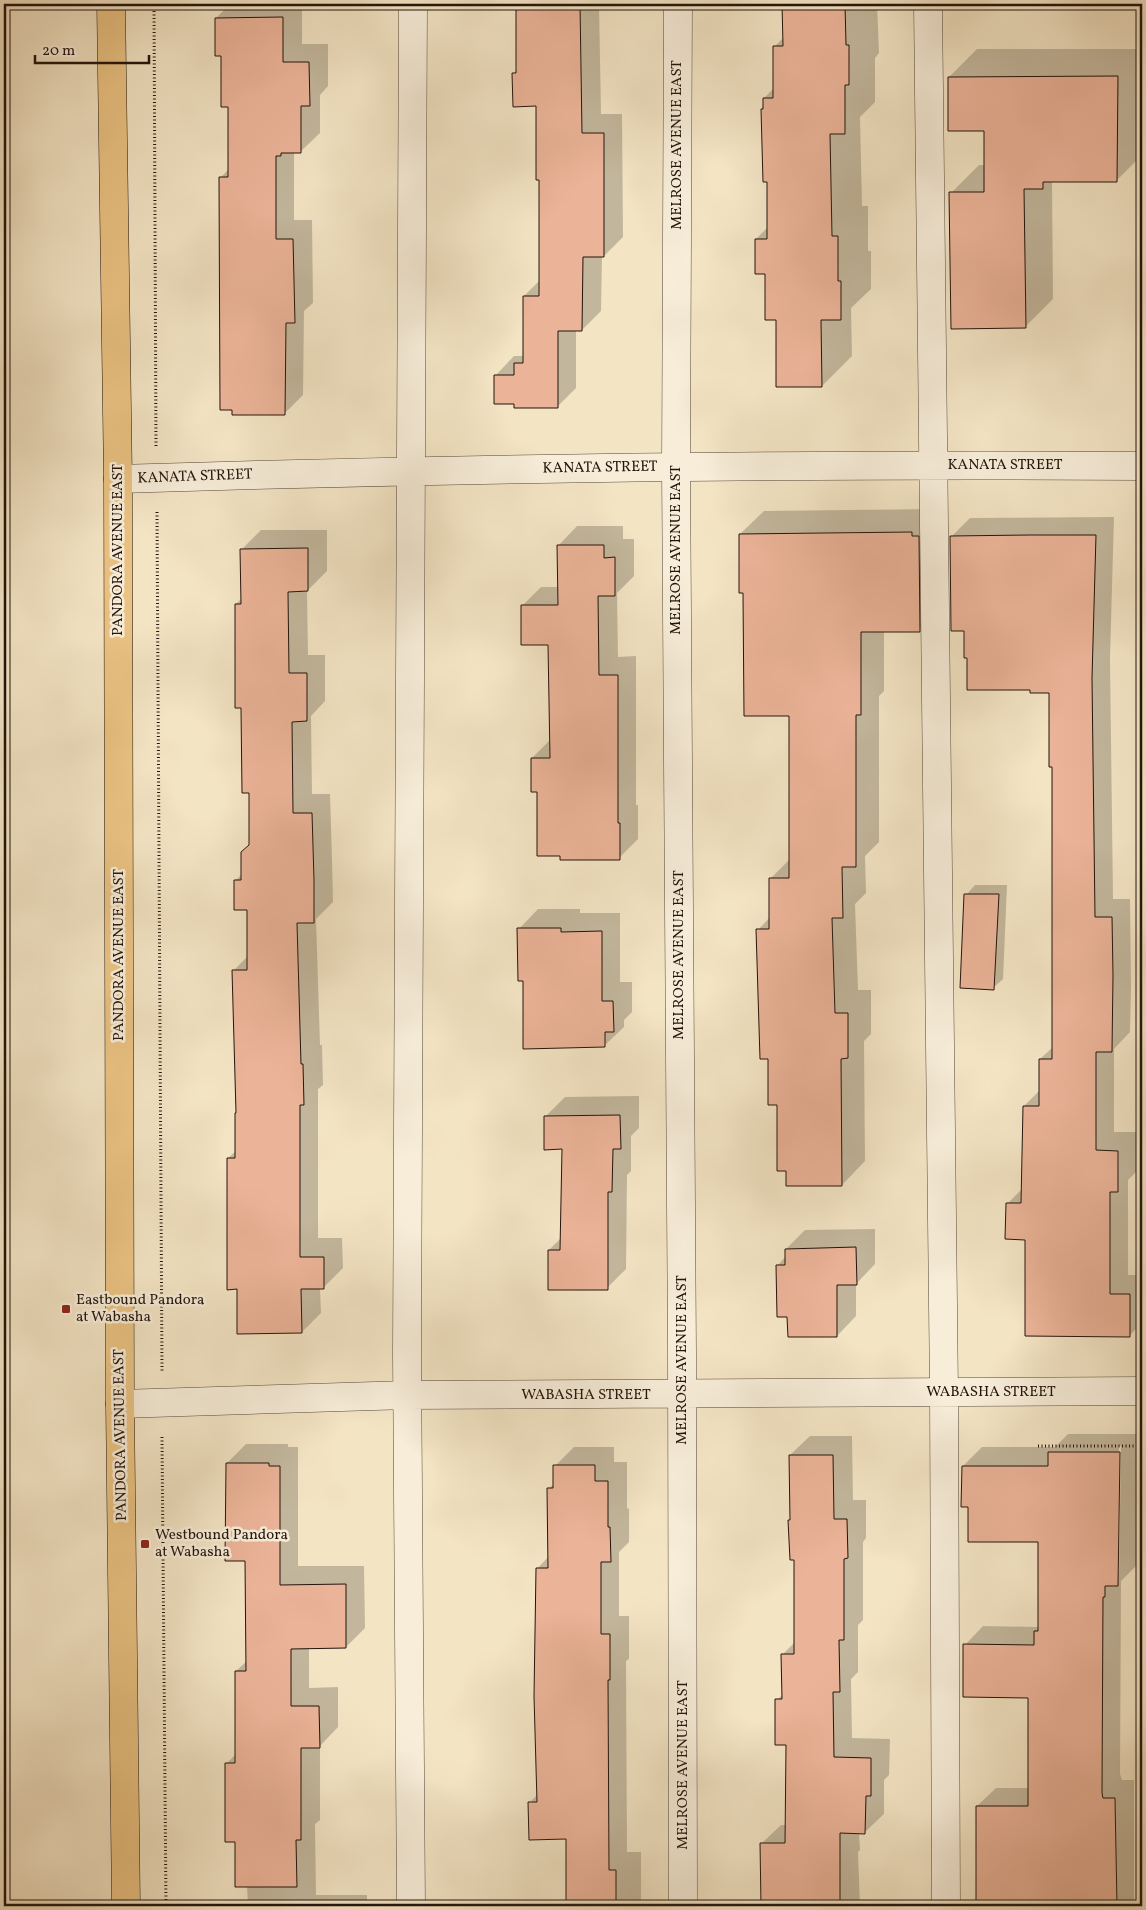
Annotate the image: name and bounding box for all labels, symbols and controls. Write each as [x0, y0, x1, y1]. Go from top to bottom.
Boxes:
scale bar [35, 32, 149, 64]
text: 20 m [42, 41, 75, 62]
street label: MELROSE AVENUE EAST [667, 60, 688, 230]
street label: KANATA STREET [947, 455, 1063, 476]
street label: KANATA STREET [542, 456, 658, 480]
street label: PANDORA AVENUE EAST [108, 464, 129, 636]
street label: KANATA STREET [137, 464, 253, 490]
street label: MELROSE AVENUE EAST [666, 465, 687, 635]
street label: PANDORA AVENUE EAST [109, 869, 130, 1041]
street label: MELROSE AVENUE EAST [669, 870, 690, 1040]
street label: MELROSE AVENUE EAST [672, 1275, 693, 1445]
place label: Eastbound Pandora at Wabasha [76, 1290, 205, 1328]
marker: Eastbound Pandora at Wabasha [60, 1303, 72, 1315]
street label: PANDORA AVENUE EAST [109, 1349, 133, 1521]
street label: WABASHA STREET [926, 1382, 1056, 1403]
street label: WABASHA STREET [521, 1385, 651, 1406]
place label: Westbound Pandora at Wabasha [155, 1525, 288, 1563]
marker: Westbound Pandora at Wabasha [139, 1538, 151, 1550]
street label: MELROSE AVENUE EAST [673, 1680, 694, 1850]

